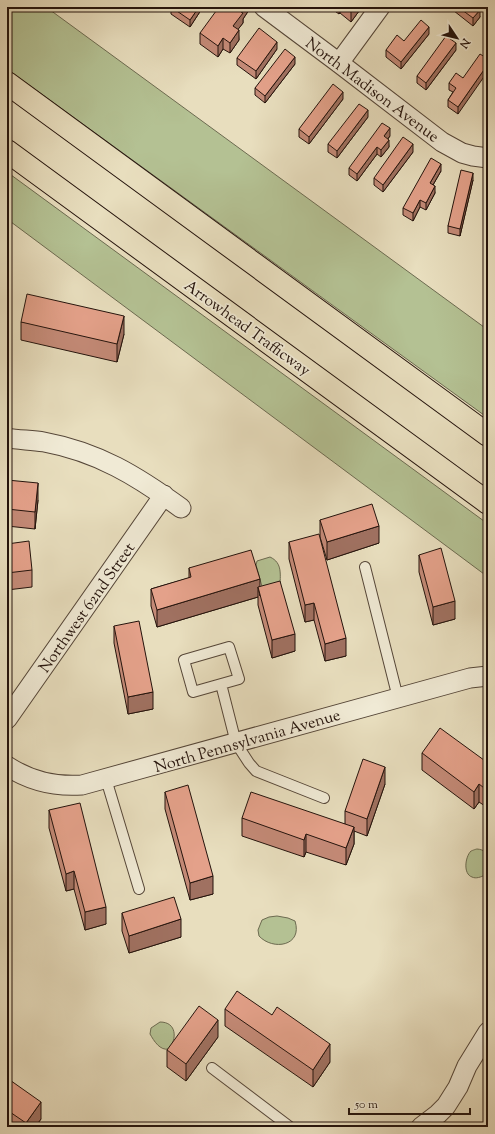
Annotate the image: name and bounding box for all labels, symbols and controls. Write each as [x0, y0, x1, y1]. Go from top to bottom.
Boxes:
north arrow [437, 18, 477, 58]
street label: North Madison Avenue [300, 33, 443, 149]
text: N [455, 34, 474, 52]
street label: Arrowhead Trafficway [179, 275, 314, 383]
street label: Northwest 62nd Street [34, 538, 142, 678]
street label: North Pennsylvania Avenue [152, 705, 344, 780]
scale bar [349, 1090, 470, 1116]
text: 50 m [354, 1096, 378, 1114]

